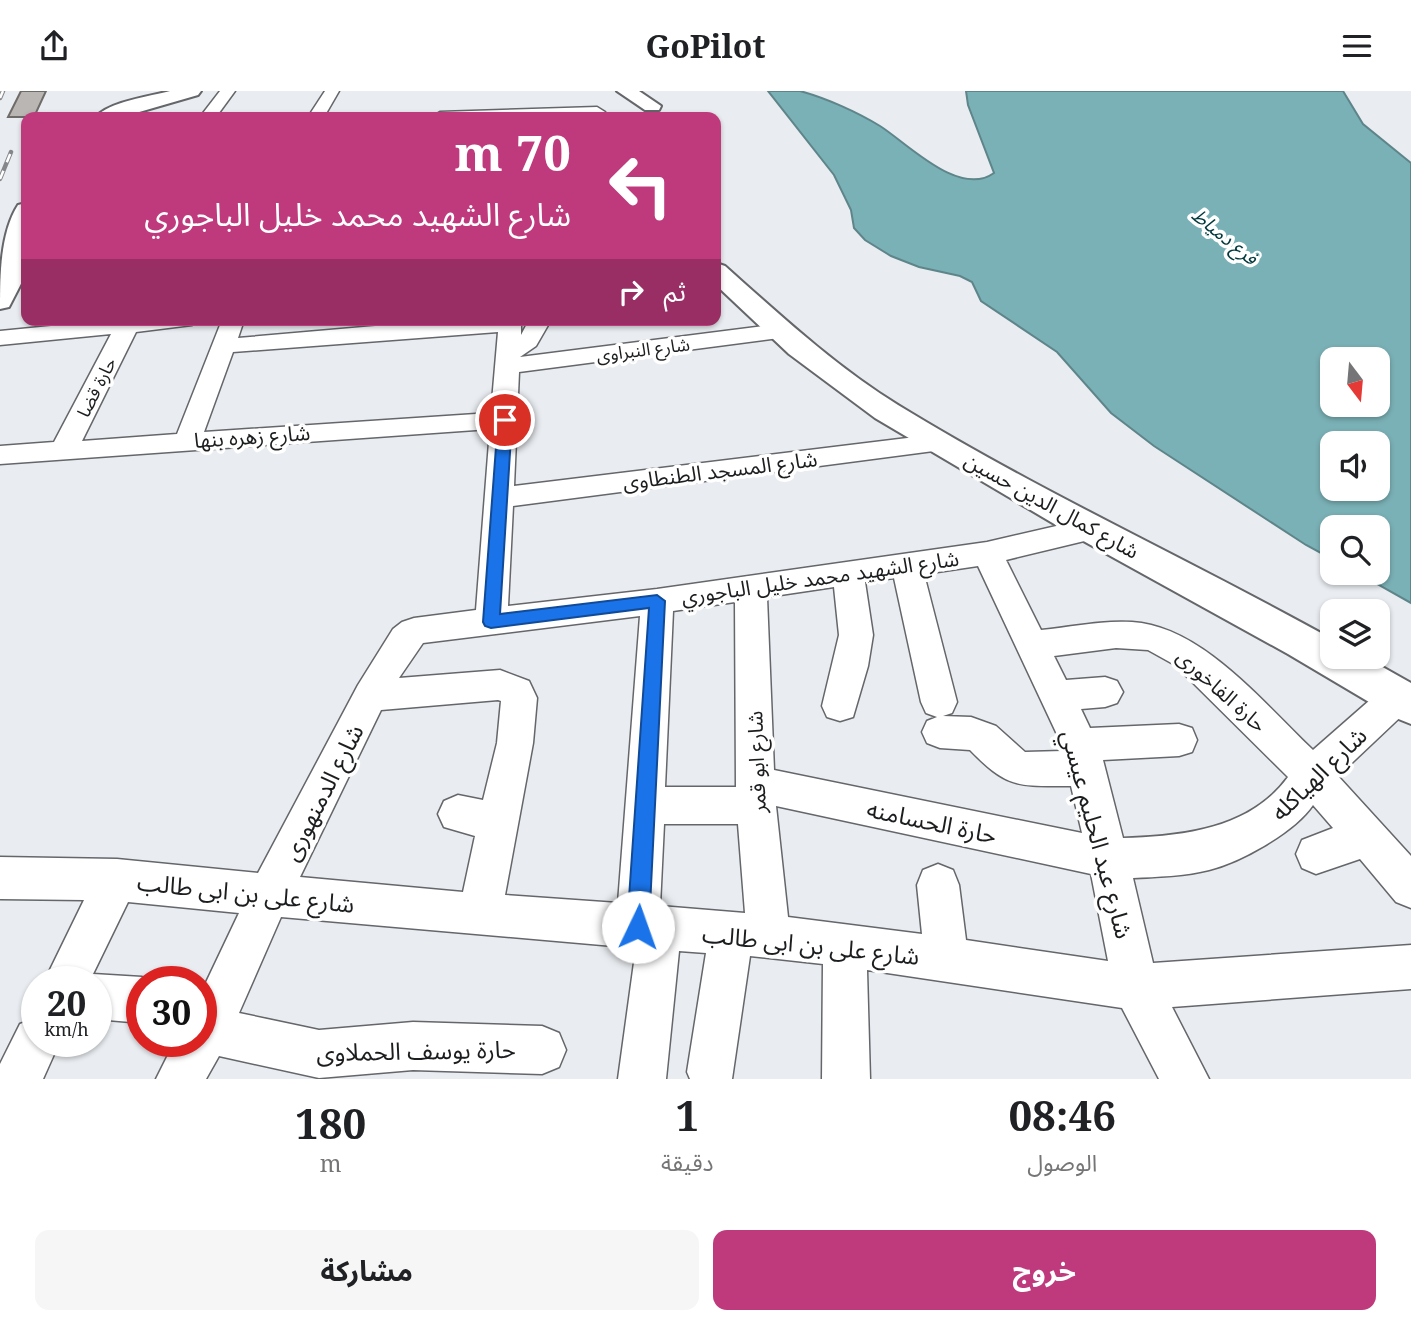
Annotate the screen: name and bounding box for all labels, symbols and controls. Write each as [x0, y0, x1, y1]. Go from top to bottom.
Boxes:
text: GoPilot [646, 24, 765, 67]
icon: share [35, 27, 73, 65]
icon: menu [1338, 27, 1376, 65]
text: 70 m [455, 119, 571, 185]
icon: left [595, 140, 686, 231]
text: شارع الشهيد محمد خليل الباجوري [144, 192, 571, 235]
water label: فرع دمياط [1186, 202, 1264, 273]
icon: right [612, 273, 650, 311]
text: ثم [664, 273, 686, 309]
street label: شارع النبراوى [595, 331, 691, 370]
north arrow [1320, 347, 1390, 417]
map controls [1320, 347, 1390, 669]
street label: حارة قضا [71, 353, 121, 421]
pin [475, 390, 535, 450]
icon: arrive [486, 401, 524, 439]
street label: شارع زهره بنها [193, 418, 311, 456]
button: sound [1320, 431, 1390, 501]
street label: شارع المسجد الطنطاوى [621, 444, 819, 498]
street label: شارع كمال الدين حسين [959, 445, 1144, 566]
button: search [1320, 515, 1390, 585]
street label: شارع الشهيد محمد خليل الباجوري [679, 544, 961, 613]
button: layers [1320, 599, 1390, 669]
street label: حارة الفاخورى [1171, 642, 1273, 738]
street label: شارع ابو قمر [740, 710, 774, 815]
street label: شارع الدمنهورى [273, 718, 372, 867]
street label: شارع الهياكله [1263, 719, 1375, 829]
street label: شارع عبد الحليم عيسي [1051, 726, 1142, 943]
street label: حارة الحسامنه [864, 791, 1000, 851]
street label: شارع على بن ابى طالب [136, 864, 356, 922]
position arrow [601, 890, 675, 964]
street label: شارع على بن ابى طالب [701, 916, 921, 974]
speed limit sign: 30 [126, 966, 217, 1057]
text: 20 [47, 979, 86, 1026]
text: km/h [44, 1017, 89, 1041]
street label: حارة يوسف الحملاوى [316, 1032, 516, 1068]
text: 1 [675, 1086, 699, 1143]
text: 08:46 [1008, 1086, 1116, 1143]
text: 180 [295, 1094, 366, 1151]
text: دقيقة [661, 1146, 713, 1178]
text: الوصول [1027, 1146, 1097, 1178]
text: m [320, 1147, 341, 1179]
button: مشاركة [35, 1230, 699, 1310]
button: خروج [713, 1230, 1376, 1310]

